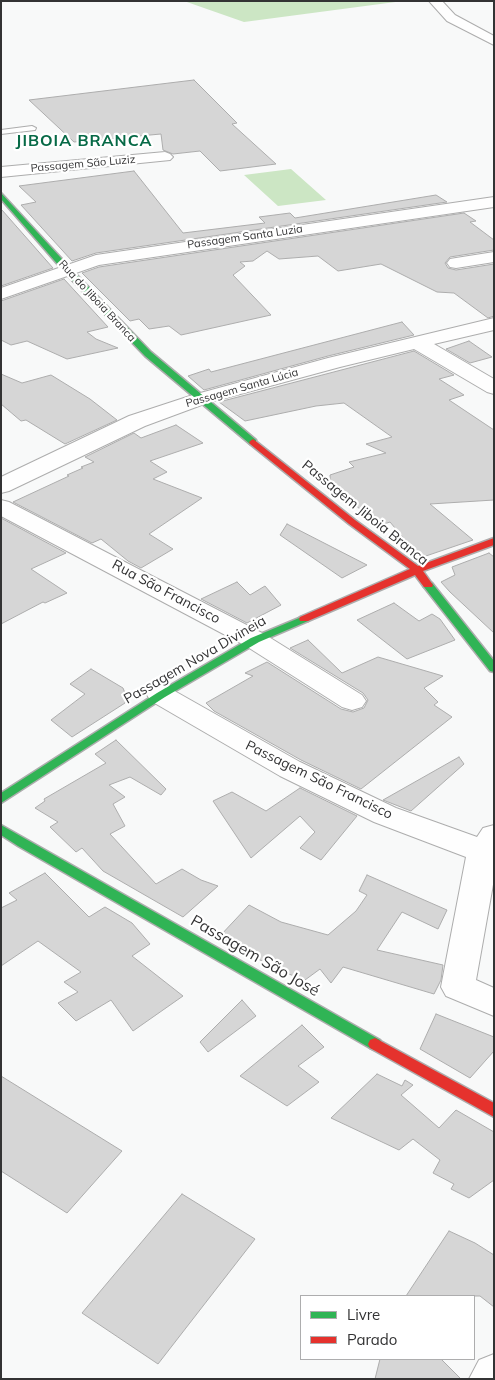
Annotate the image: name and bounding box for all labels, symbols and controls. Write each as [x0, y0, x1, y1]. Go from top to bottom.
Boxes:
district label: JIBOIA BRANCA [14, 131, 154, 151]
street label: Passagem São Luziz [30, 153, 136, 175]
street label: Passagem Santa Luzia [186, 222, 304, 252]
street label: Rua do Jiboia Branca [56, 257, 138, 345]
street label: Passagem Santa Lúcia [184, 366, 300, 410]
street label: Passagem Jiboia Branca [298, 457, 432, 569]
street label: Rua São Francisco [109, 556, 223, 628]
street label: Passagem Nova Divineia [121, 612, 269, 708]
street label: Passagem São Francisco [243, 737, 395, 823]
street label: Passagem São José [187, 911, 323, 1001]
legend [300, 1295, 475, 1360]
text: Livre [347, 1305, 380, 1324]
text: Parado [347, 1330, 397, 1349]

